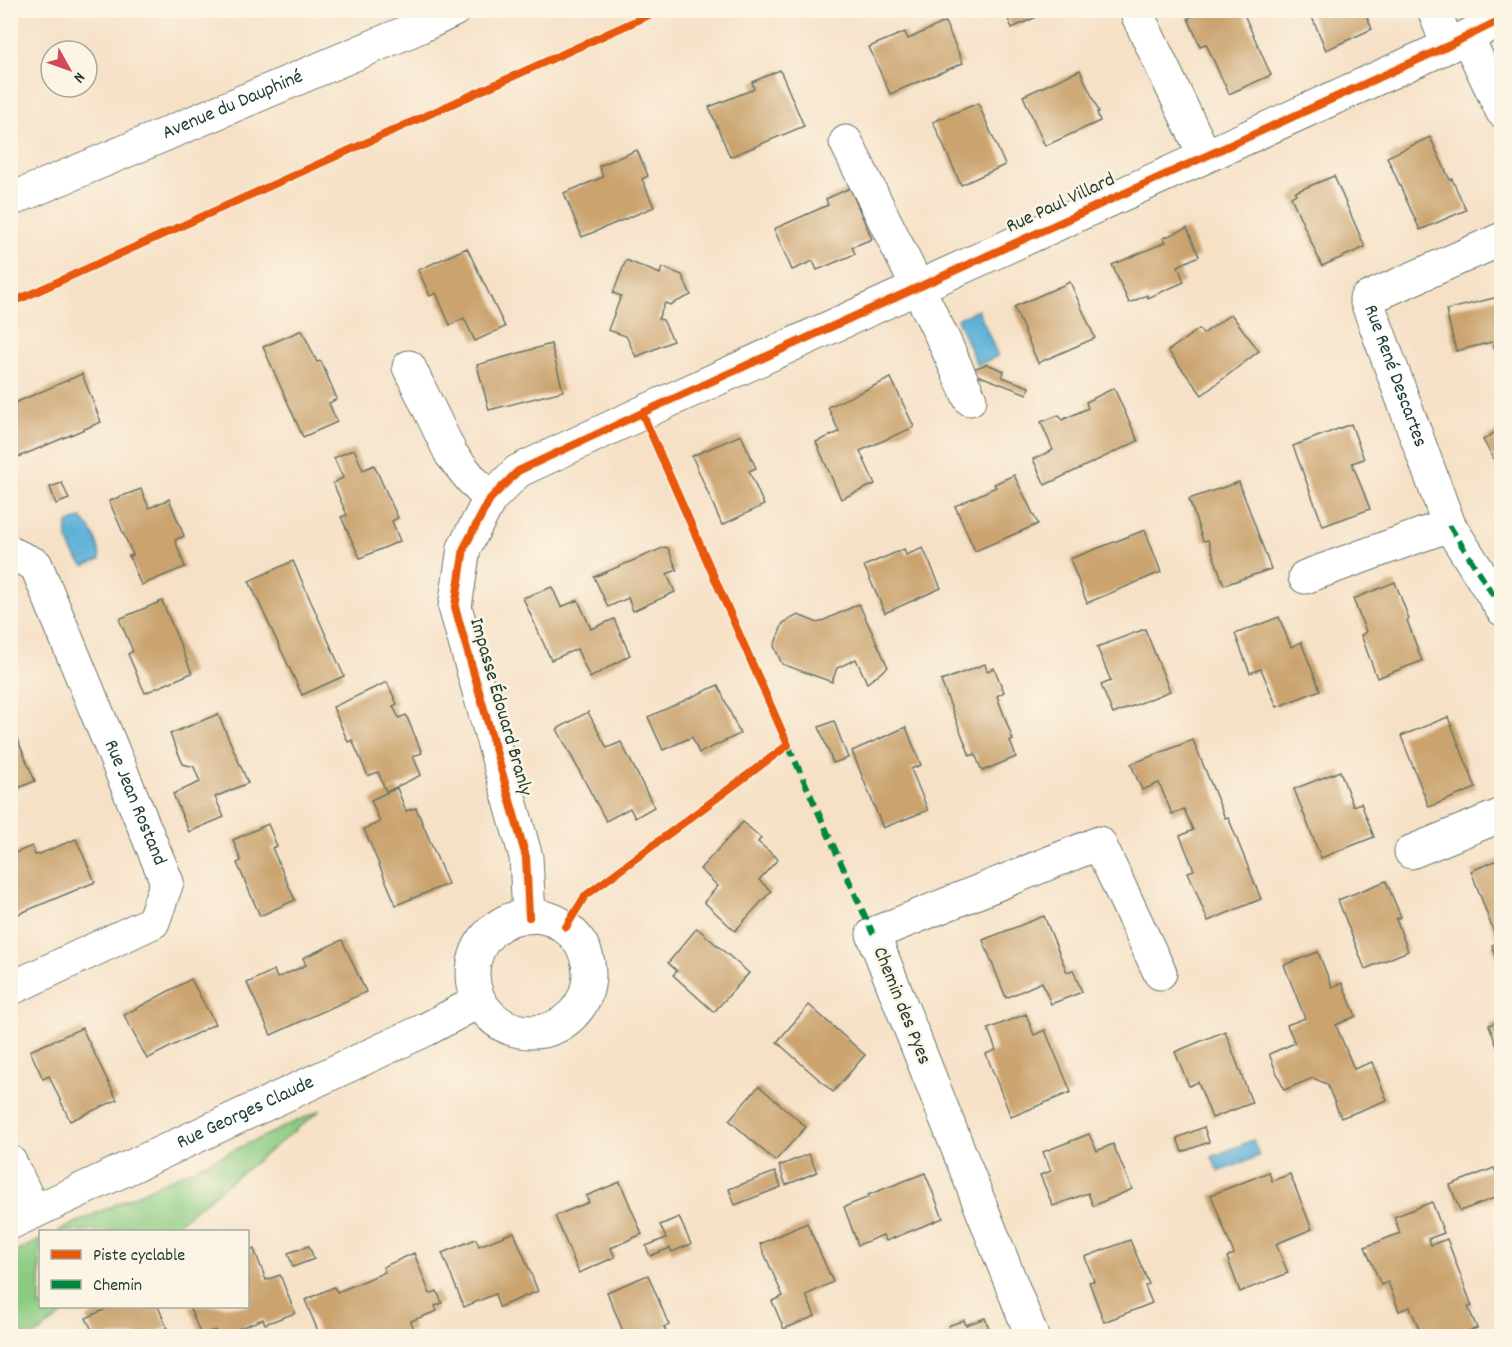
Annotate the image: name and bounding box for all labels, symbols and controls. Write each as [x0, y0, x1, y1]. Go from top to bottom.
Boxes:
north arrow [39, 39, 99, 99]
street label: Avenue du Dauphiné [158, 64, 308, 148]
text: N [67, 67, 90, 88]
street label: Rue Paul Villard [1002, 167, 1120, 241]
street label: Rue René Descartes [1355, 301, 1433, 451]
street label: Impasse Édouard Branly [461, 615, 539, 800]
street label: Rue Jean Rostand [96, 736, 173, 870]
street label: Chemin des Pyes [865, 943, 937, 1069]
street label: Rue Georges Claude [173, 1069, 319, 1157]
legend [39, 1230, 249, 1308]
text: Piste cyclable [93, 1244, 185, 1269]
text: Chemin [93, 1274, 142, 1299]

